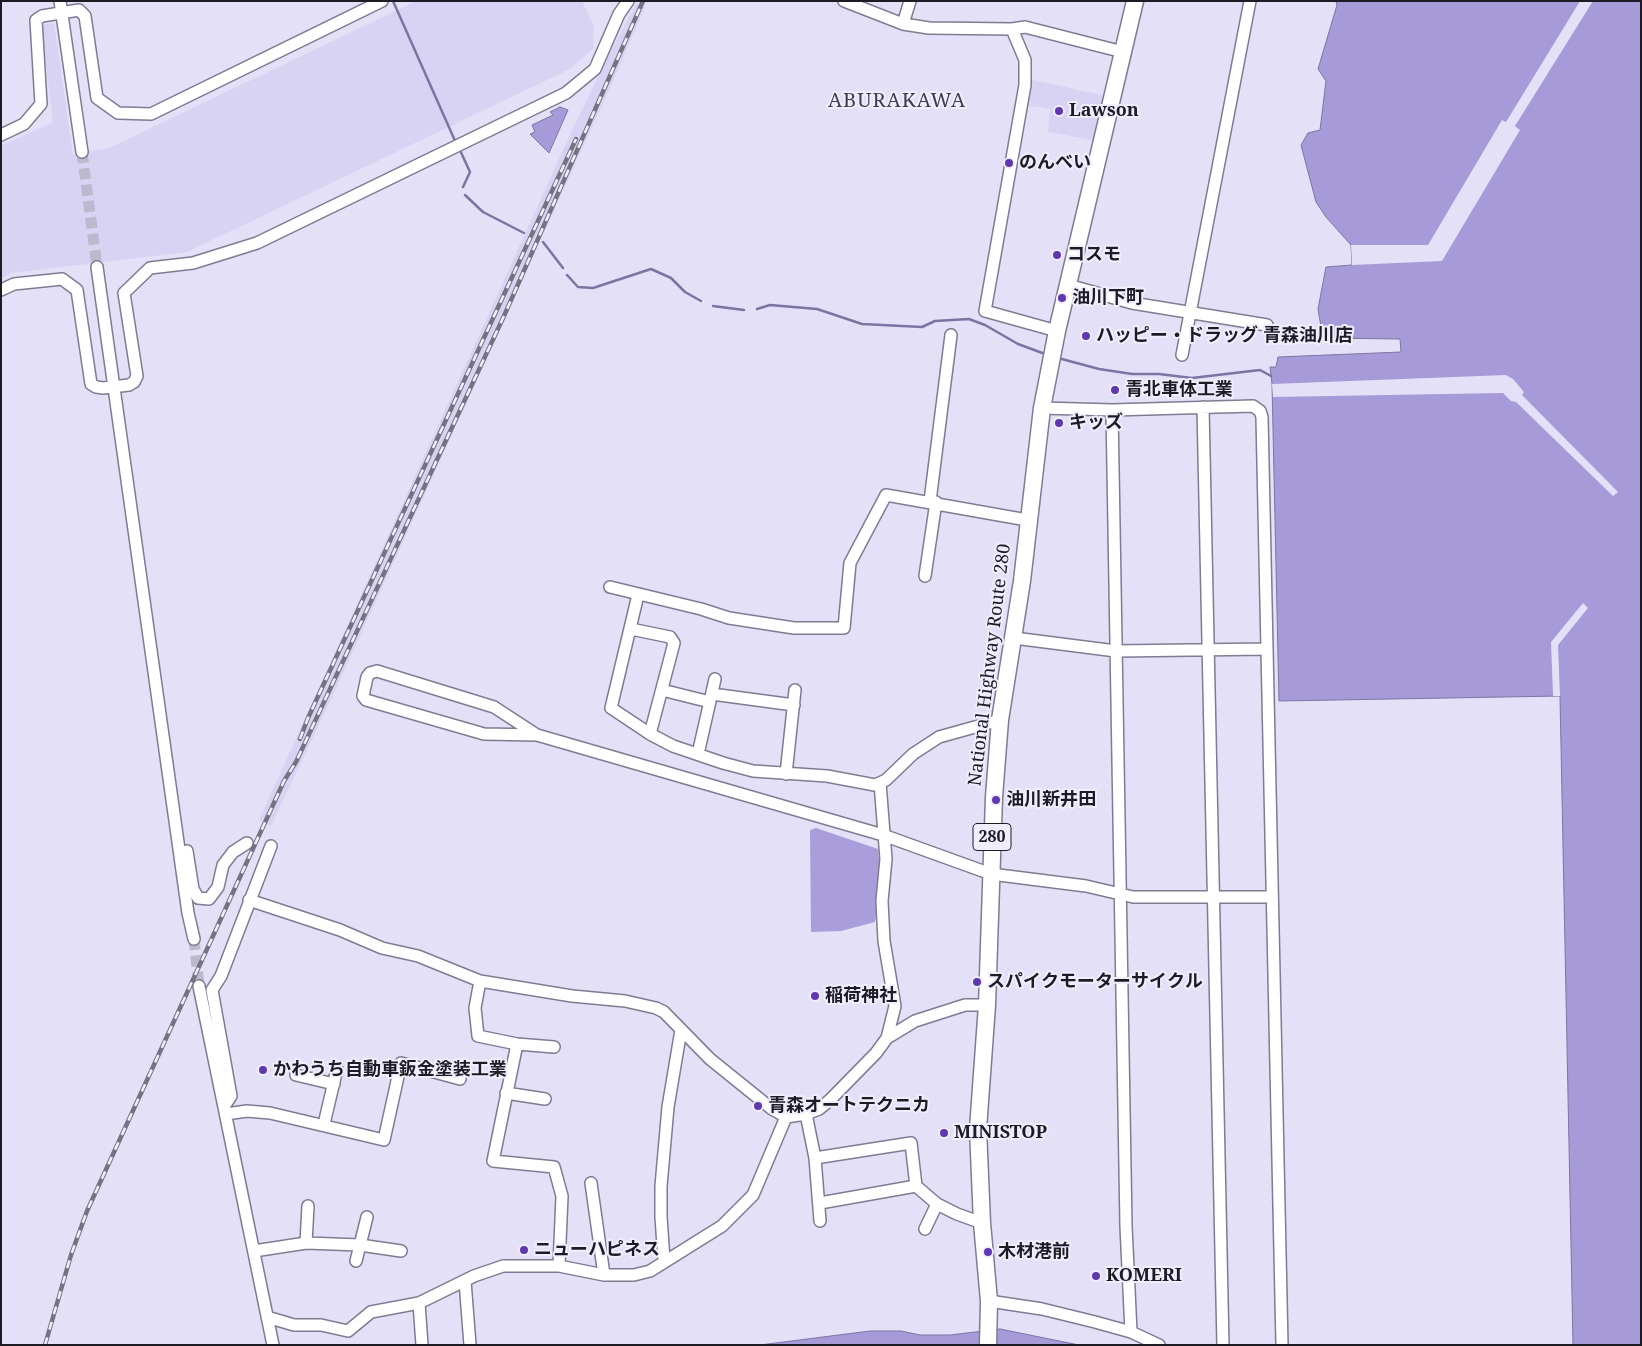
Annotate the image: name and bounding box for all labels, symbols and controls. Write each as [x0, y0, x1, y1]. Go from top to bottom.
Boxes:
district label: ABURAKAWA [827, 89, 967, 113]
place label: Lawson [1069, 100, 1139, 122]
marker: Lawson [1053, 105, 1065, 117]
place label: のんべい [1019, 152, 1091, 174]
marker: のんべい [1003, 157, 1015, 169]
place label: コスモ [1067, 244, 1121, 266]
marker: コスモ [1051, 249, 1063, 261]
place label: 油川下町 [1072, 287, 1144, 309]
marker: 油川下町 [1056, 292, 1068, 304]
place label: ハッピー・ドラッグ 青森油川店 [1096, 325, 1353, 347]
marker: ハッピー・ドラッグ 青森油川店 [1080, 330, 1092, 342]
place label: 青北車体工業 [1125, 379, 1233, 401]
marker: 青北車体工業 [1109, 384, 1121, 396]
place label: キッズ [1069, 412, 1123, 434]
marker: キッズ [1053, 417, 1065, 429]
street label: National Highway Route 280 [964, 543, 1016, 787]
place label: 油川新井田 [1006, 789, 1096, 811]
marker: 油川新井田 [990, 794, 1002, 806]
road number: 280 [973, 824, 1011, 850]
place label: スパイクモーターサイクル [987, 971, 1203, 993]
marker: スパイクモーターサイクル [971, 976, 983, 988]
place label: 稲荷神社 [825, 985, 897, 1007]
marker: 稲荷神社 [809, 990, 821, 1002]
place label: かわうち自動車鈑金塗装工業 [273, 1059, 507, 1081]
marker: かわうち自動車鈑金塗装工業 [257, 1064, 269, 1076]
place label: 青森オートテクニカ [768, 1095, 930, 1117]
marker: 青森オートテクニカ [752, 1100, 764, 1112]
place label: MINISTOP [954, 1122, 1047, 1144]
marker: MINISTOP [938, 1127, 950, 1139]
place label: ニューハピネス [534, 1239, 660, 1261]
place label: 木材港前 [998, 1241, 1070, 1263]
marker: ニューハピネス [518, 1244, 530, 1256]
marker: 木材港前 [982, 1246, 994, 1258]
place label: KOMERI [1106, 1265, 1182, 1287]
marker: KOMERI [1090, 1270, 1102, 1282]

